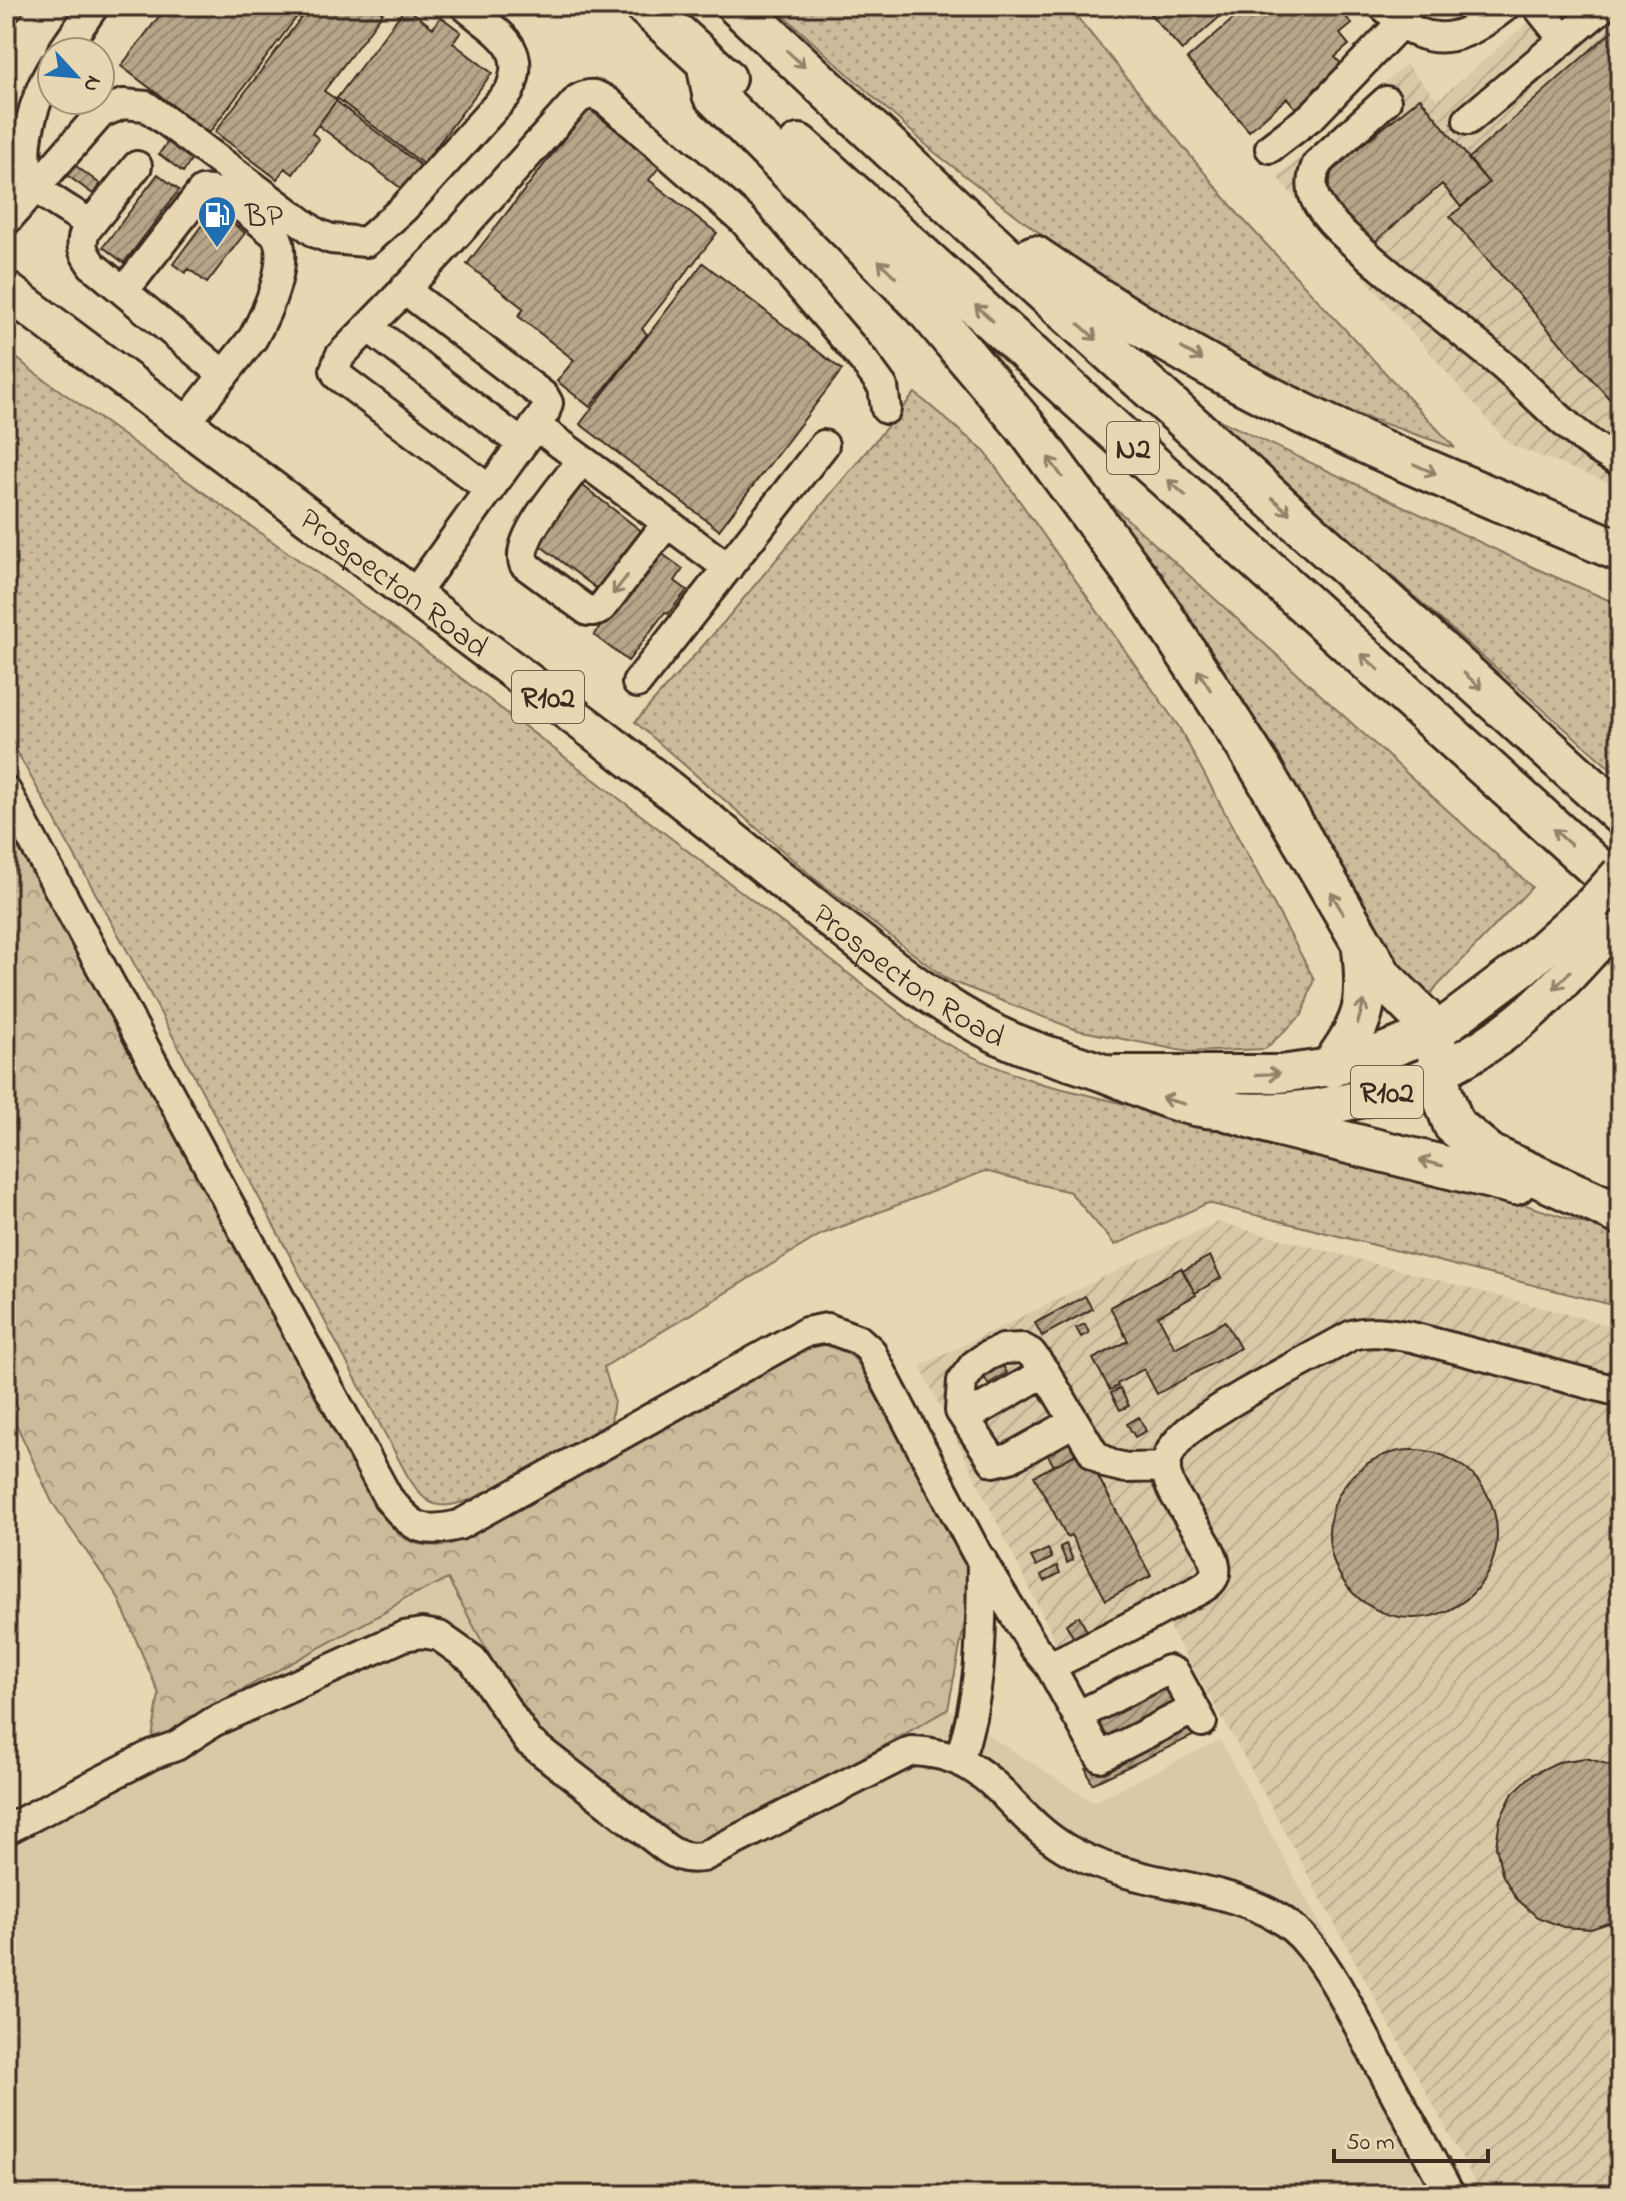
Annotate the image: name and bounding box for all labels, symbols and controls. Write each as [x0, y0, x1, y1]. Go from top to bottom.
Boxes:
north arrow [36, 36, 116, 116]
one-way arrow [785, 49, 805, 67]
text: N [74, 70, 109, 97]
fuel station icon: BP [196, 194, 238, 249]
place label: BP [244, 195, 284, 242]
one-way arrow [878, 260, 897, 279]
one-way arrow [975, 305, 995, 323]
one-way arrow [1078, 322, 1098, 341]
one-way arrow [1180, 347, 1203, 363]
road number: N2 [1107, 422, 1159, 474]
one-way arrow [1047, 457, 1064, 478]
one-way arrow [1412, 463, 1437, 478]
one-way arrow [1167, 478, 1187, 497]
one-way arrow [1270, 497, 1290, 515]
street label: Prospecton Road [288, 498, 497, 671]
one-way arrow [611, 574, 628, 595]
one-way arrow [1360, 654, 1380, 672]
one-way arrow [1195, 670, 1212, 692]
road number: R102 [512, 671, 584, 723]
one-way arrow [1463, 671, 1483, 689]
one-way arrow [1553, 828, 1573, 846]
one-way arrow [1329, 892, 1345, 915]
street label: Prospecton Road [801, 893, 1012, 1062]
one-way arrow [1553, 970, 1572, 990]
one-way arrow [1355, 999, 1370, 1025]
one-way arrow [1254, 1066, 1281, 1081]
road number: R102 [1351, 1066, 1423, 1118]
one-way arrow [1160, 1093, 1186, 1108]
one-way arrow [1419, 1155, 1444, 1170]
scale bar [1334, 2113, 1488, 2163]
text: 50 m [1346, 2126, 1395, 2161]

